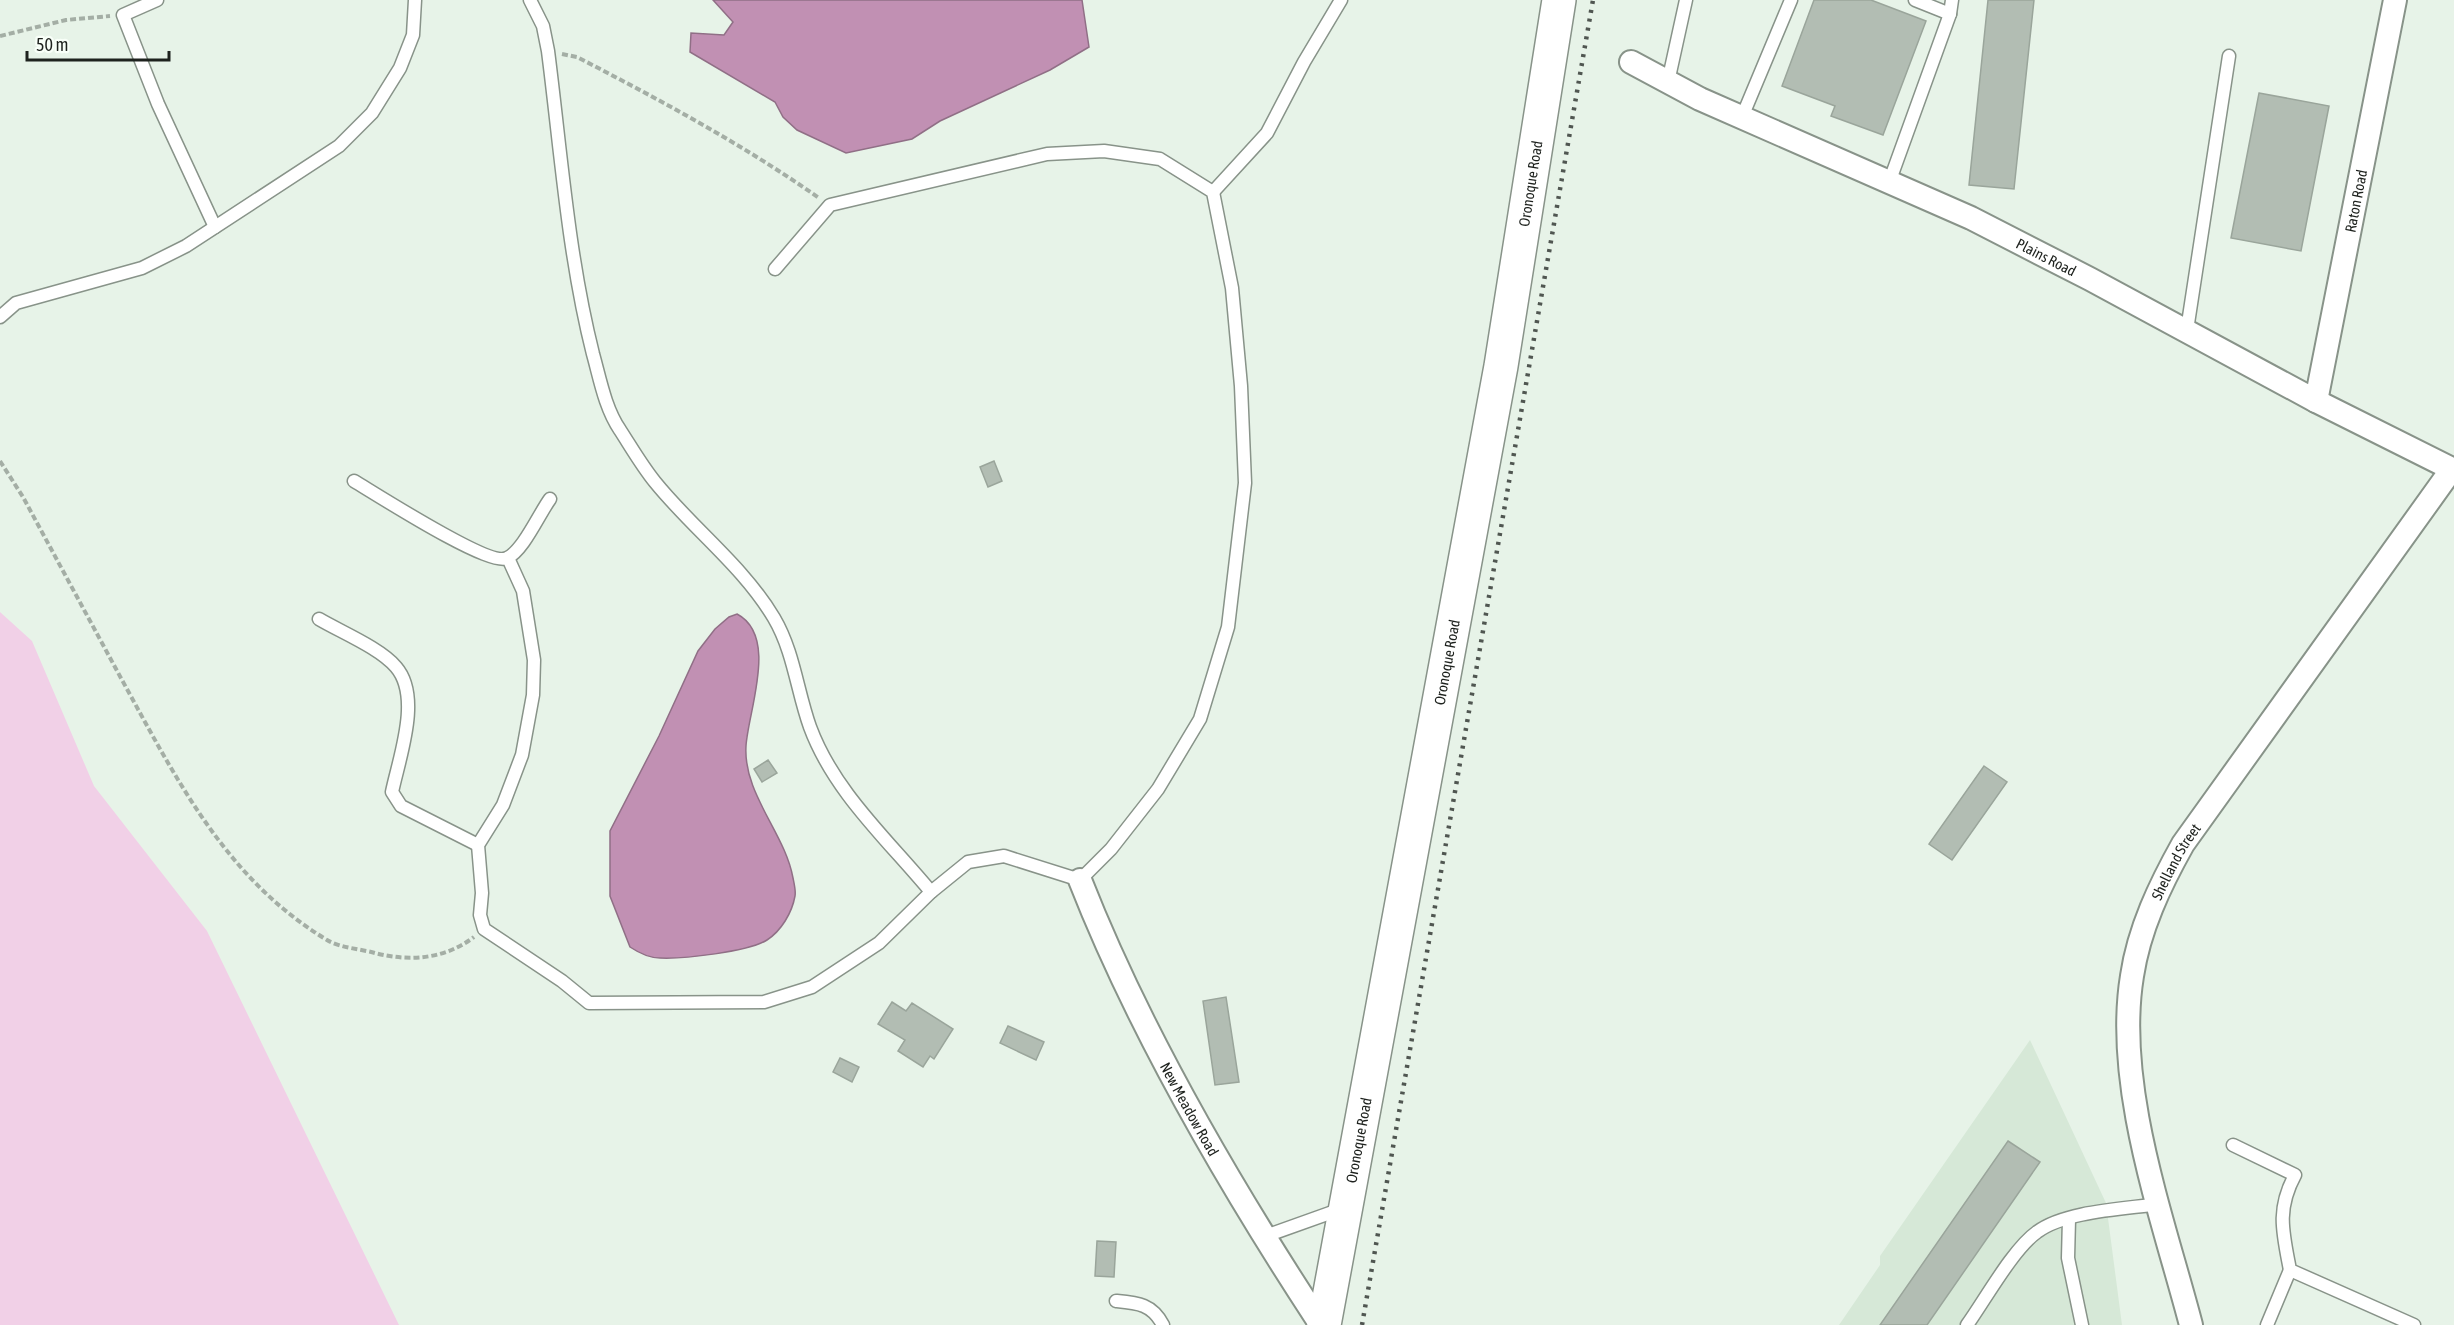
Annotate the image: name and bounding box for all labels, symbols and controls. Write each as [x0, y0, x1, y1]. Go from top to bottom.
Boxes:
scale bar [27, 24, 170, 62]
text: 50 m [36, 34, 68, 55]
street label: Oronoque Road [1515, 139, 1545, 228]
street label: Raton Road [2341, 168, 2370, 234]
street label: Plains Road [2014, 234, 2079, 279]
street label: Oronoque Road [1430, 618, 1463, 706]
street label: Shelland Street [2148, 820, 2204, 902]
street label: New Meadow Road [1157, 1059, 1223, 1159]
street label: Oronoque Road [1342, 1096, 1374, 1184]

